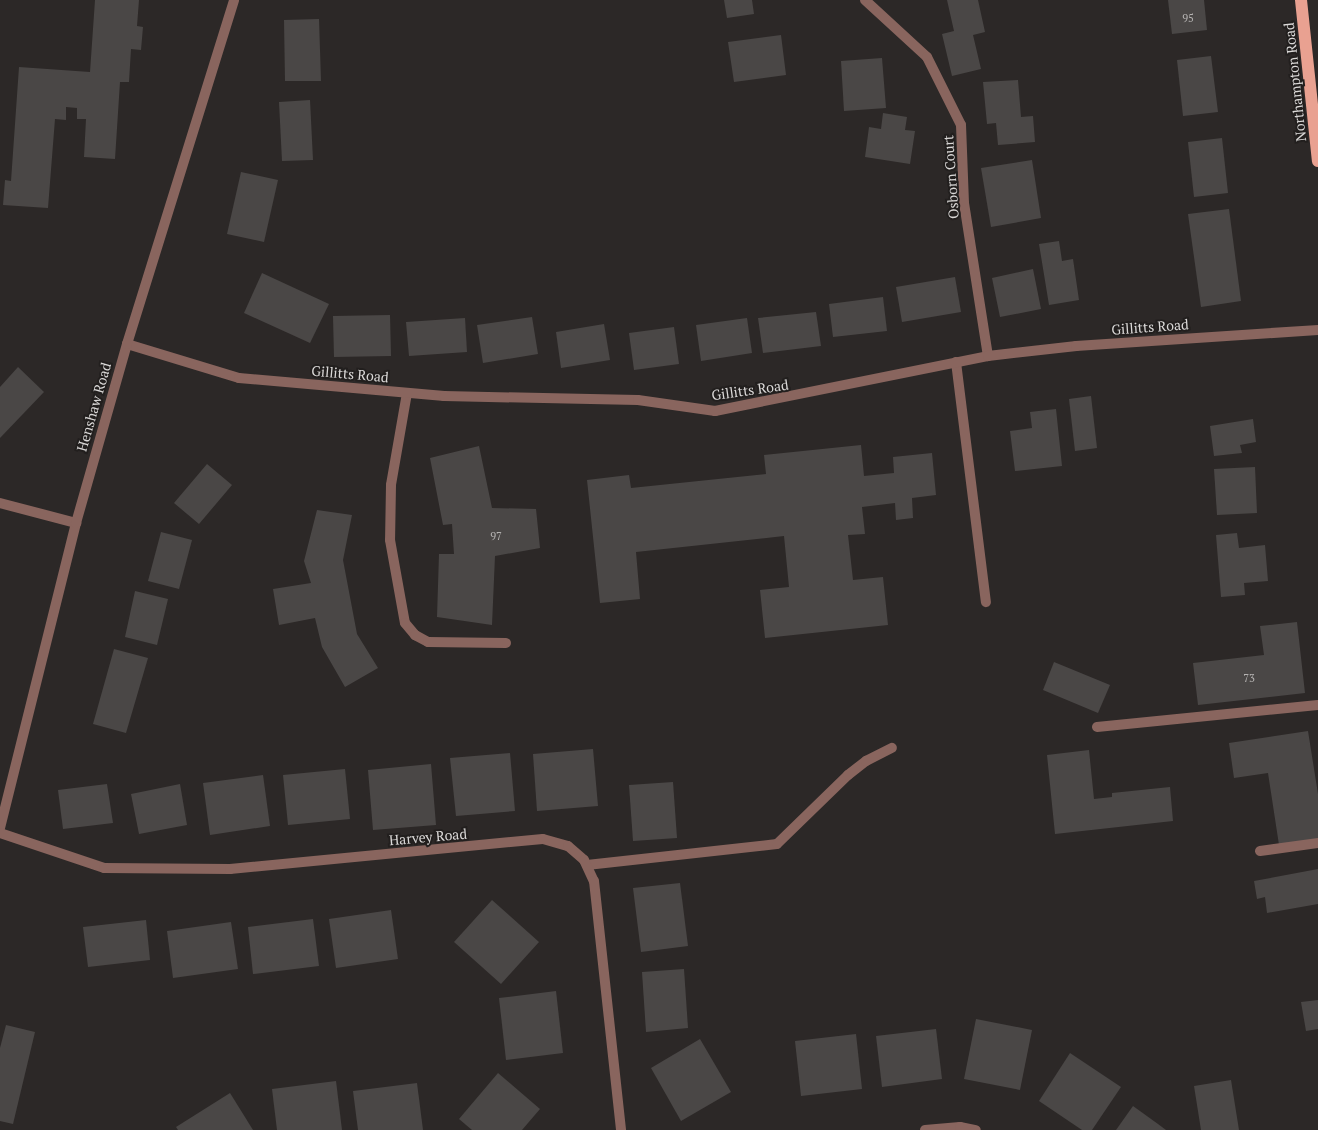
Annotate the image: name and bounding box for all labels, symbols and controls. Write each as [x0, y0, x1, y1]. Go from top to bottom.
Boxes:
house number: 95 [1182, 11, 1194, 25]
street label: Northampton Road [1280, 22, 1310, 142]
street label: Osborn Court [940, 135, 962, 219]
street label: Gillitts Road [1111, 316, 1189, 338]
street label: Henshaw Road [73, 361, 115, 453]
street label: Gillitts Road [311, 362, 389, 386]
street label: Gillitts Road [710, 376, 790, 404]
house number: 97 [490, 529, 502, 543]
house number: 73 [1243, 671, 1255, 685]
street label: Harvey Road [388, 825, 468, 849]

